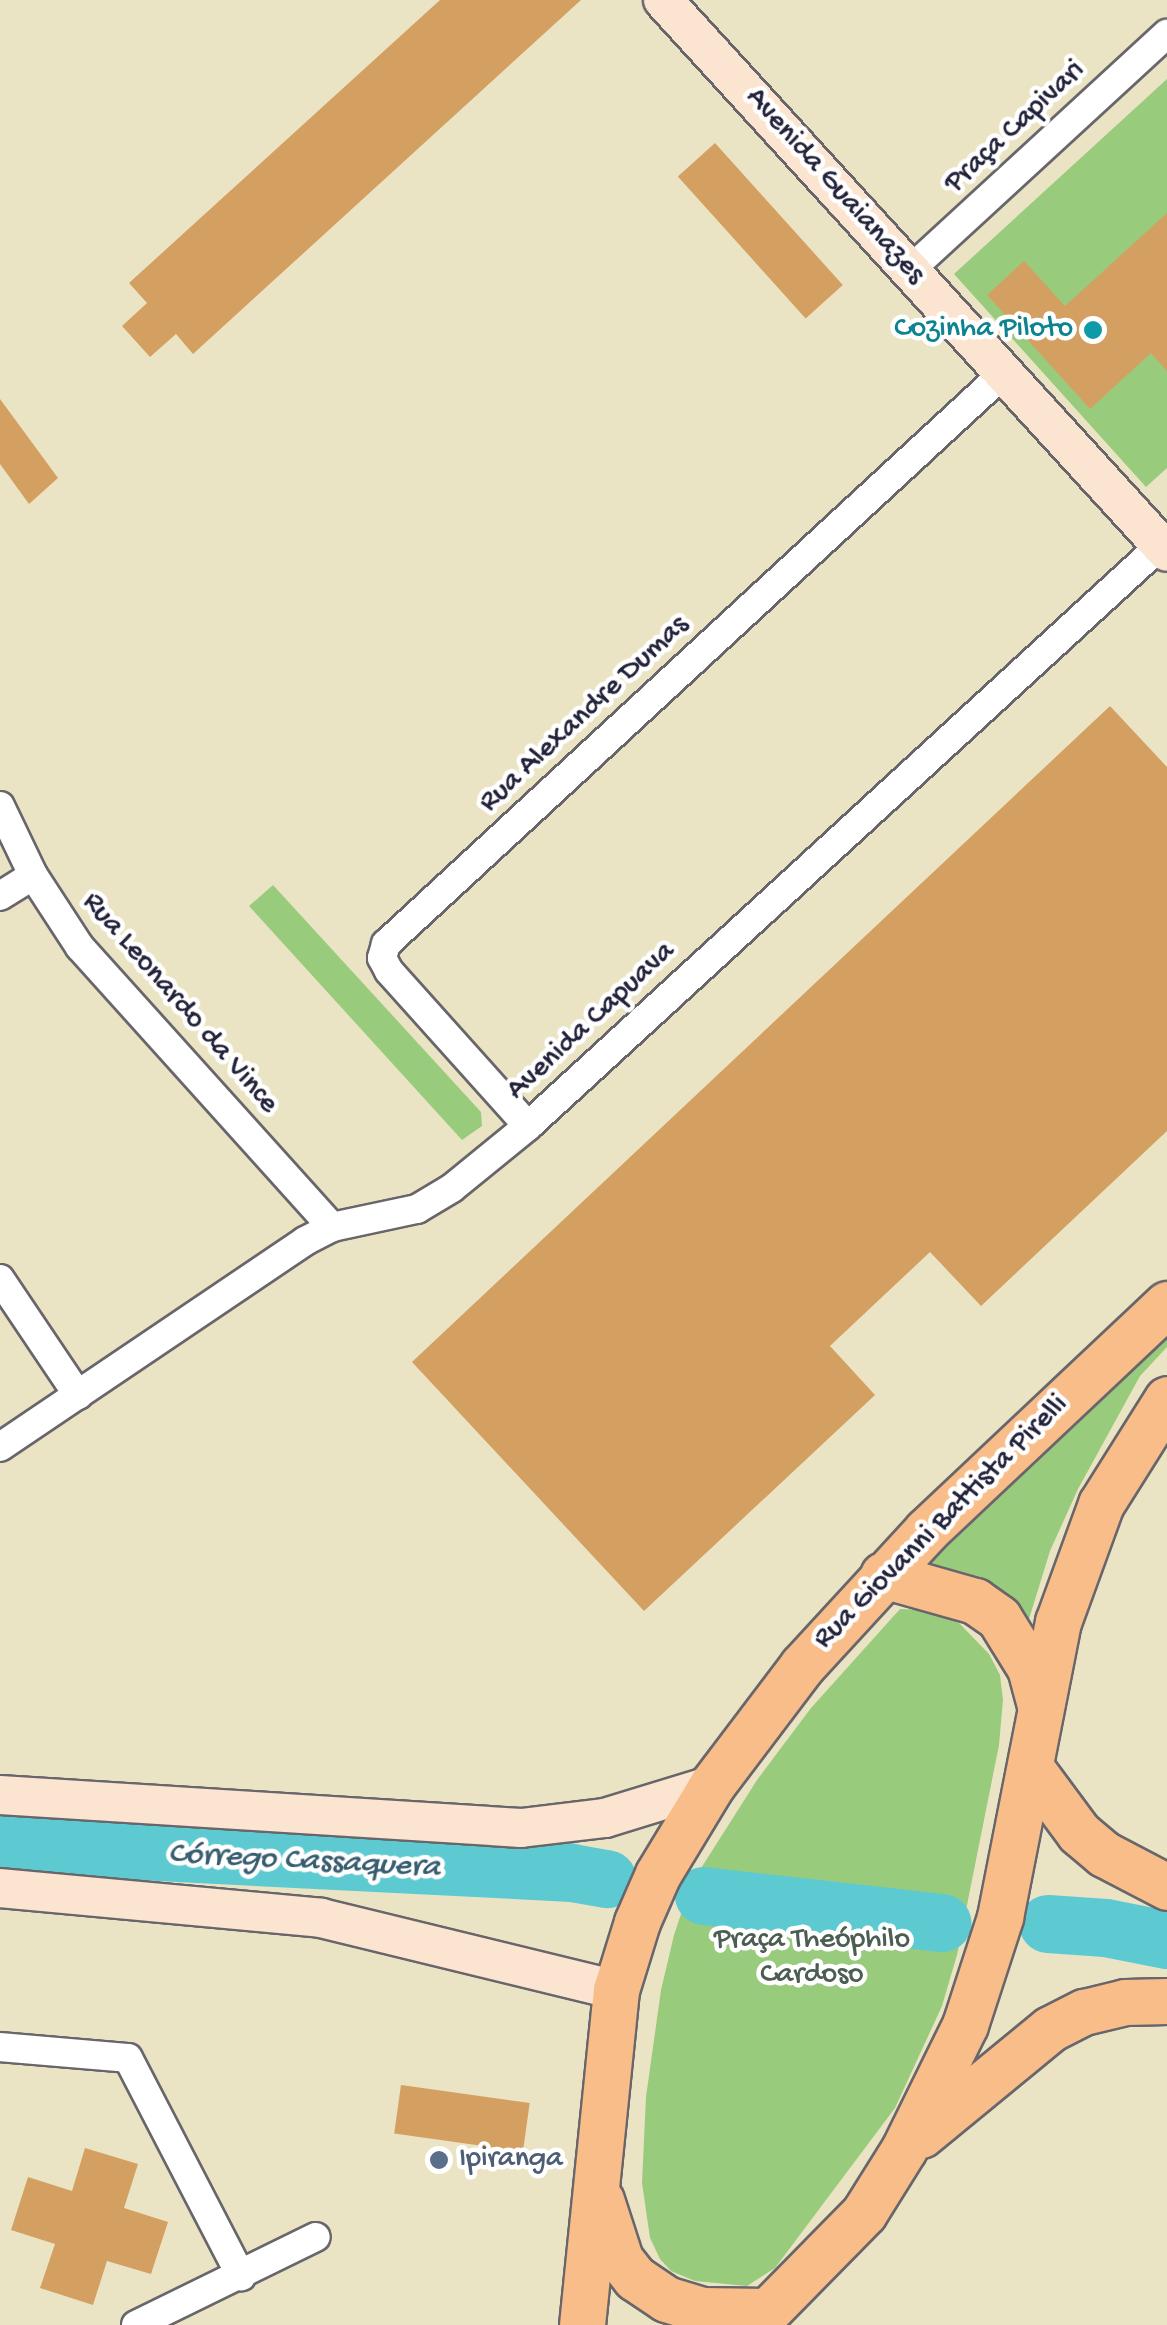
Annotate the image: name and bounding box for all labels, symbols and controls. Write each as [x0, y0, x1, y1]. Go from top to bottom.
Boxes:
street label: Praça Capivari [938, 54, 1094, 202]
street label: Avenida Guaianazes [736, 81, 932, 293]
place label: Cozinha Piloto [894, 312, 1073, 348]
marker: Cozinha Piloto [1082, 319, 1104, 341]
street label: Rua Alexandre Dumas [473, 609, 697, 821]
street label: Rua Leonardo da Vince [73, 886, 285, 1122]
street label: Avenida Capuava [500, 935, 684, 1109]
street label: Rua Giovanni Battista Pirelli [807, 1388, 1077, 1658]
water label: Córrego Cassaquera [167, 1836, 441, 1888]
park label: Praça Theóphilo Cardoso [714, 1923, 910, 1994]
place label: Ipiranga [459, 2142, 563, 2178]
marker: Ipiranga [428, 2149, 450, 2171]

